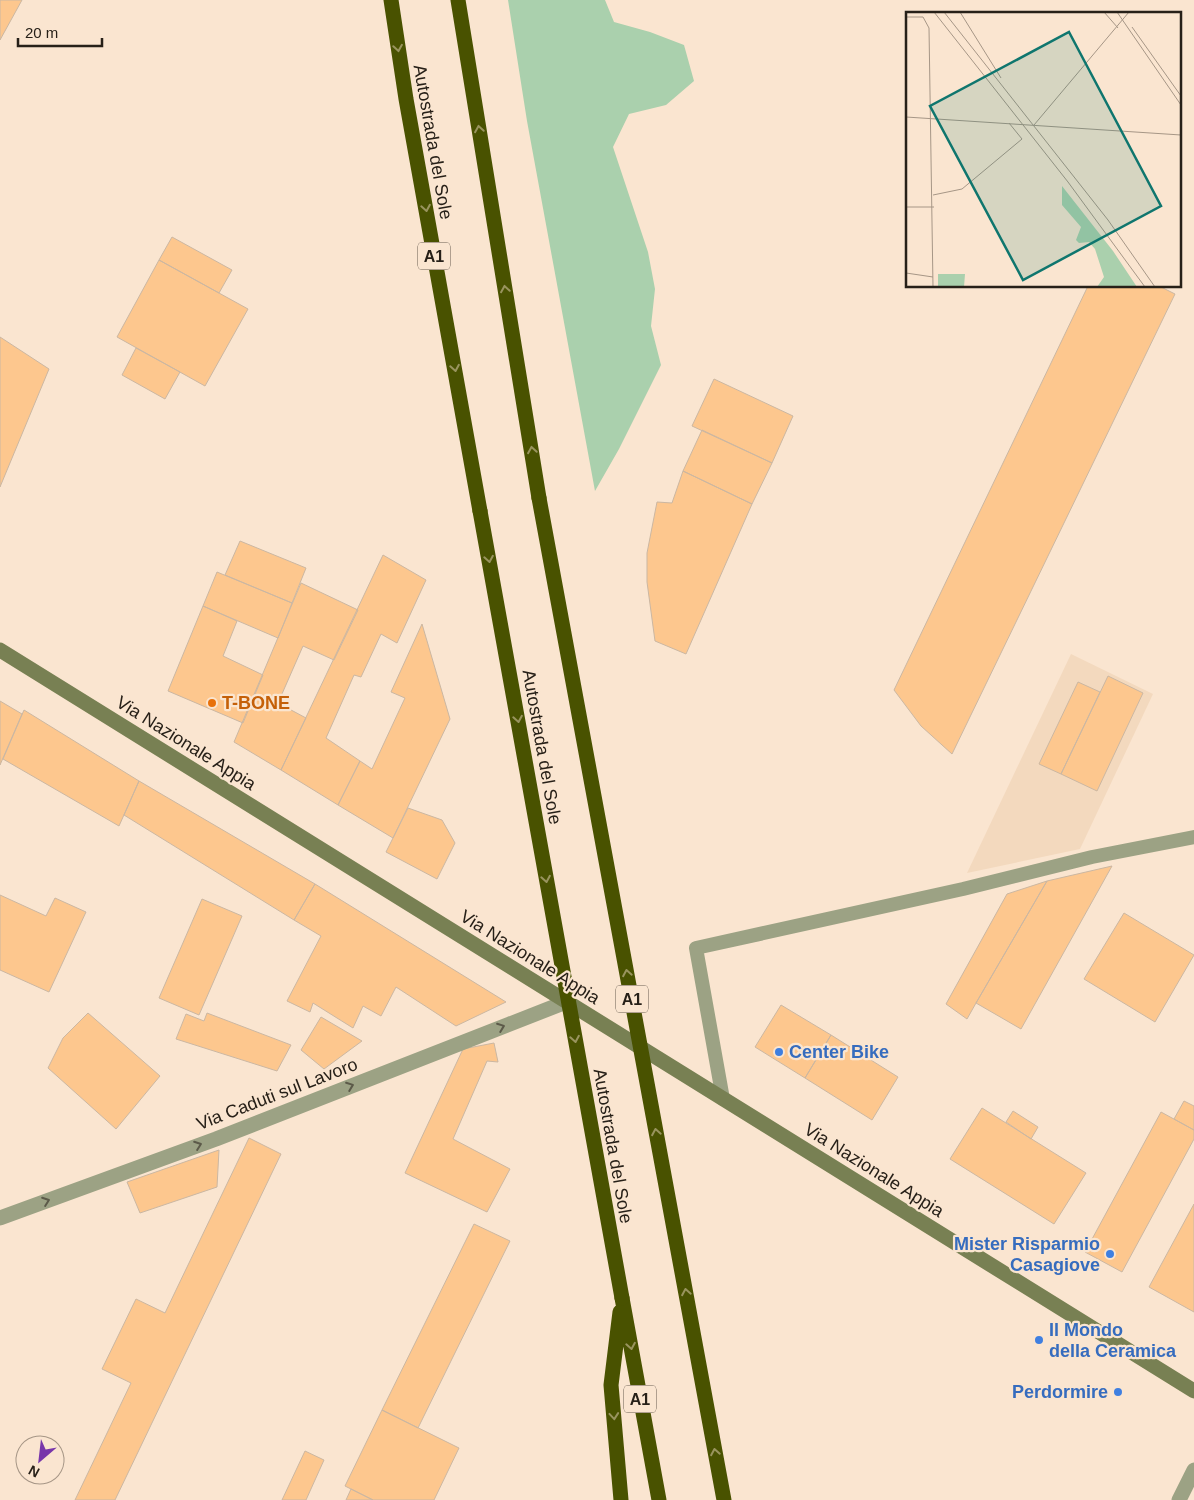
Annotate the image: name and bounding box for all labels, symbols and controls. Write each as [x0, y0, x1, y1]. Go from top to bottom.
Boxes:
inset map [906, 12, 1182, 288]
scale bar [18, 15, 101, 47]
text: 20 m [25, 24, 58, 41]
one-way arrow [393, 44, 403, 53]
street label: Autostrada del Sole [410, 63, 456, 221]
one-way arrow [475, 125, 485, 133]
one-way arrow [420, 204, 430, 213]
road number: A1 [418, 242, 450, 270]
one-way arrow [501, 285, 511, 294]
one-way arrow [449, 364, 459, 373]
one-way arrow [527, 445, 537, 454]
one-way arrow [483, 555, 493, 564]
street label: Autostrada del Sole [519, 668, 565, 826]
street label: Via Nazionale Appia [113, 692, 260, 795]
place label: T-BONE [222, 693, 290, 713]
marker: T-BONE [206, 697, 218, 709]
one-way arrow [512, 715, 522, 723]
one-way arrow [541, 875, 551, 883]
street label: Via Nazionale Appia [457, 906, 604, 1009]
one-way arrow [622, 968, 633, 977]
road number: A1 [616, 986, 648, 1012]
one-way arrow [496, 1023, 505, 1033]
one-way arrow [570, 1035, 580, 1043]
place label: Center Bike [789, 1042, 889, 1062]
marker: Center Bike [773, 1046, 785, 1058]
street label: Via Caduti sul Lavoro [194, 1054, 360, 1134]
street label: Autostrada del Sole [590, 1067, 636, 1225]
one-way arrow [345, 1082, 354, 1093]
street label: Via Nazionale Appia [801, 1119, 948, 1222]
one-way arrow [652, 1128, 662, 1137]
one-way arrow [194, 1141, 202, 1151]
one-way arrow [41, 1197, 50, 1207]
place label: Mister Risparmio Casagiove [954, 1234, 1100, 1275]
marker: Mister Risparmio Casagiove [1104, 1248, 1116, 1260]
one-way arrow [681, 1288, 691, 1297]
place label: Il Mondo della Ceramica [1049, 1320, 1177, 1361]
marker: Il Mondo della Ceramica [1033, 1334, 1045, 1346]
one-way arrow [625, 1342, 635, 1351]
place label: Perdormire [1012, 1382, 1108, 1402]
road number: A1 [624, 1386, 656, 1412]
marker: Perdormire [1112, 1386, 1124, 1398]
one-way arrow [608, 1413, 619, 1421]
north arrow [15, 1435, 65, 1485]
one-way arrow [711, 1448, 721, 1456]
text: N [26, 1462, 42, 1481]

